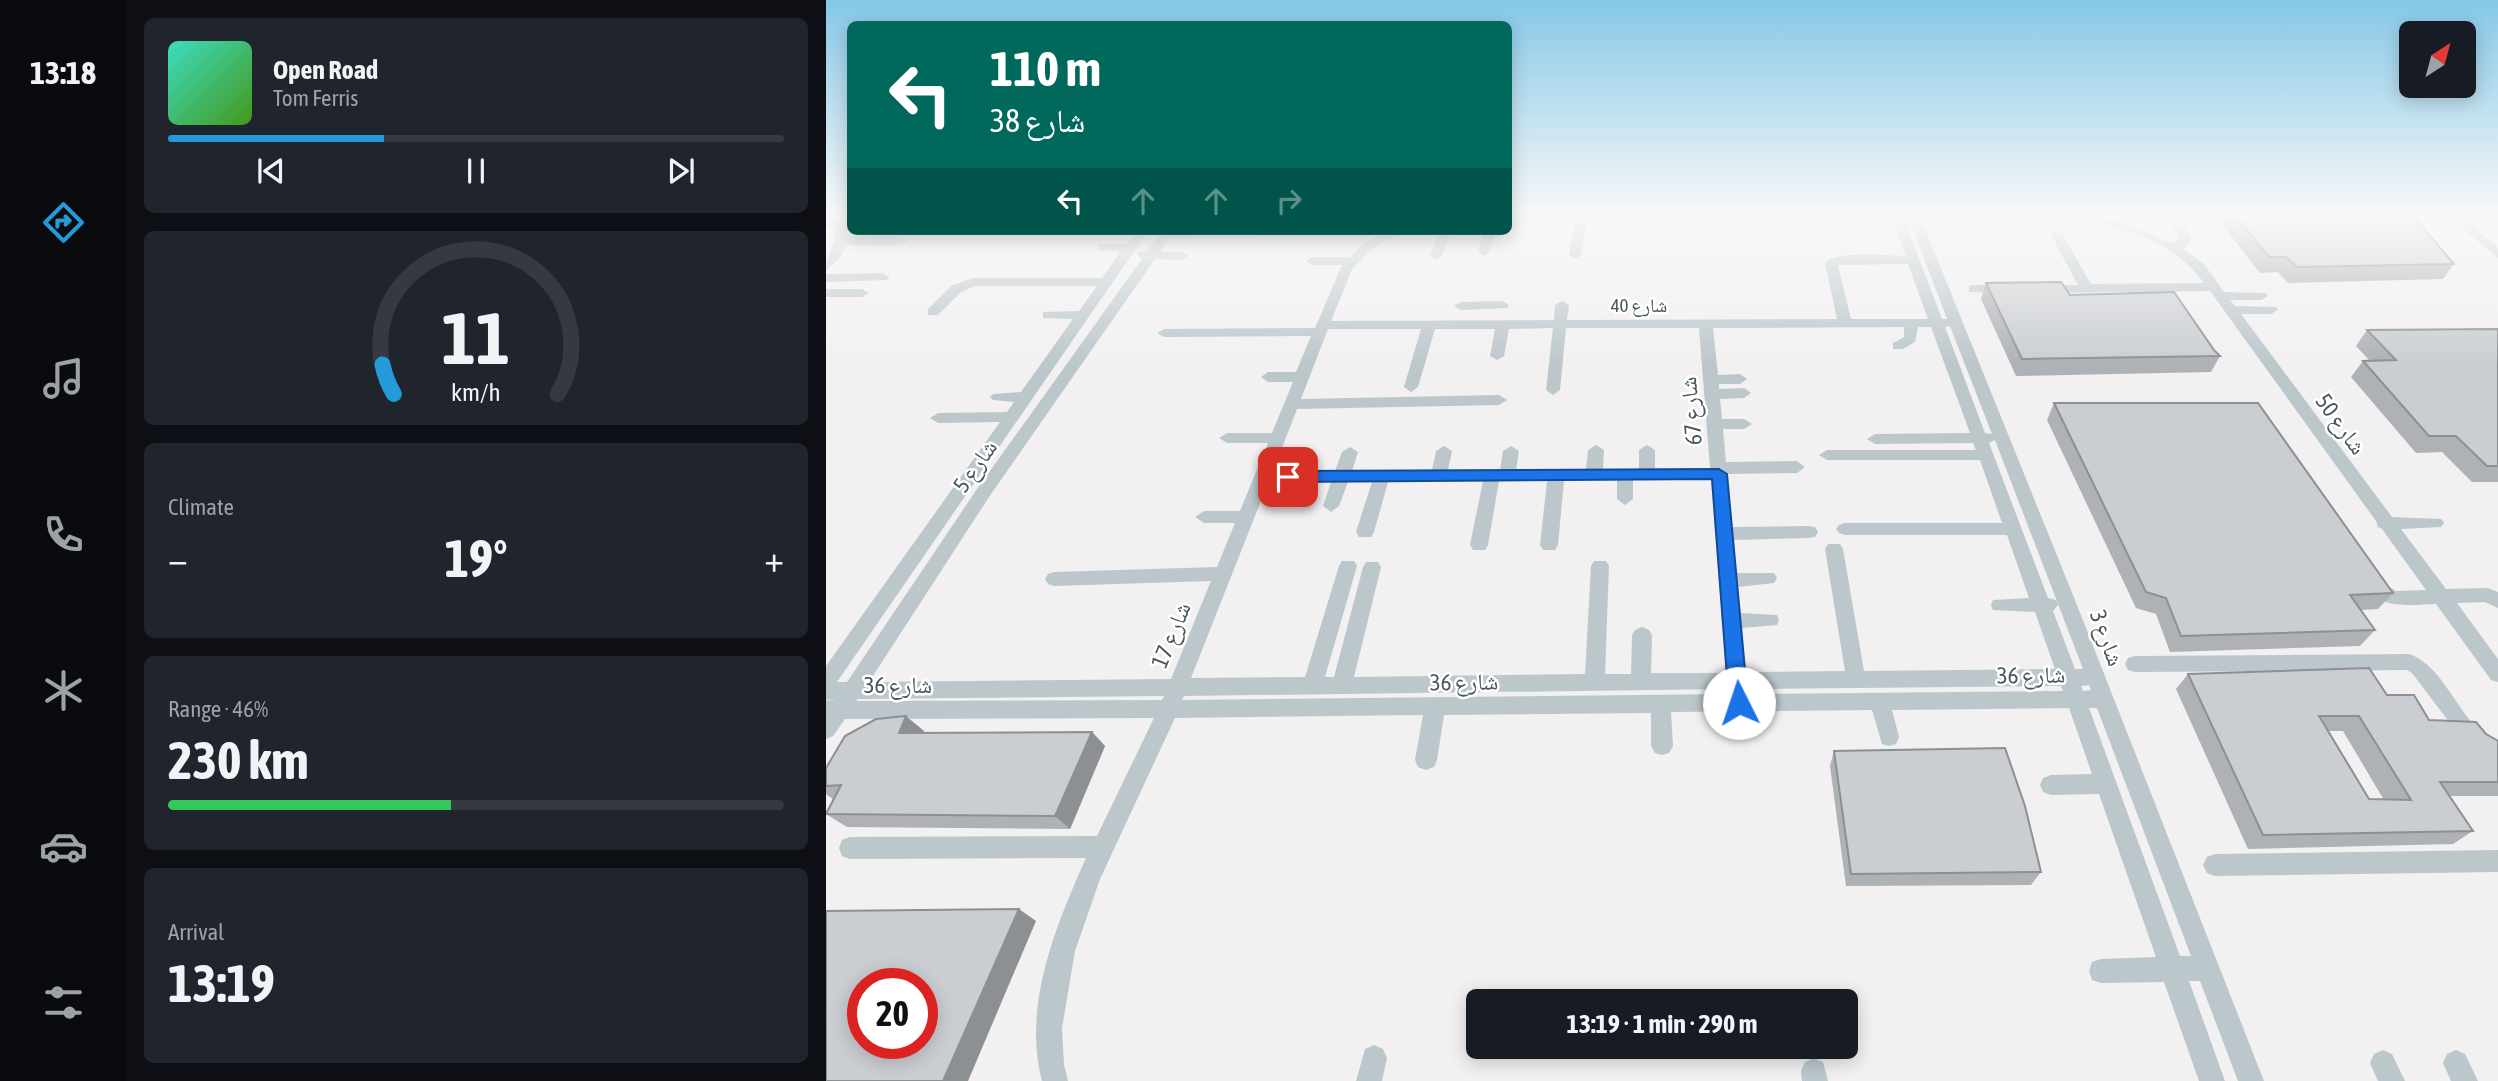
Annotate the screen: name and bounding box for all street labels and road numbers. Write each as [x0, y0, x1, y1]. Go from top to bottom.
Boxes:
street label: شارع 40 [1611, 294, 1667, 317]
street label: شارع 67 [1675, 376, 1709, 446]
street label: شارع 50 [2309, 389, 2372, 461]
street label: شارع 5 [948, 435, 1004, 498]
street label: شارع 17 [1146, 598, 1198, 672]
street label: شارع 3 [2083, 606, 2129, 670]
street label: شارع 36 [1997, 661, 2066, 691]
street label: شارع 36 [1430, 668, 1499, 698]
street label: شارع 36 [864, 672, 932, 700]

